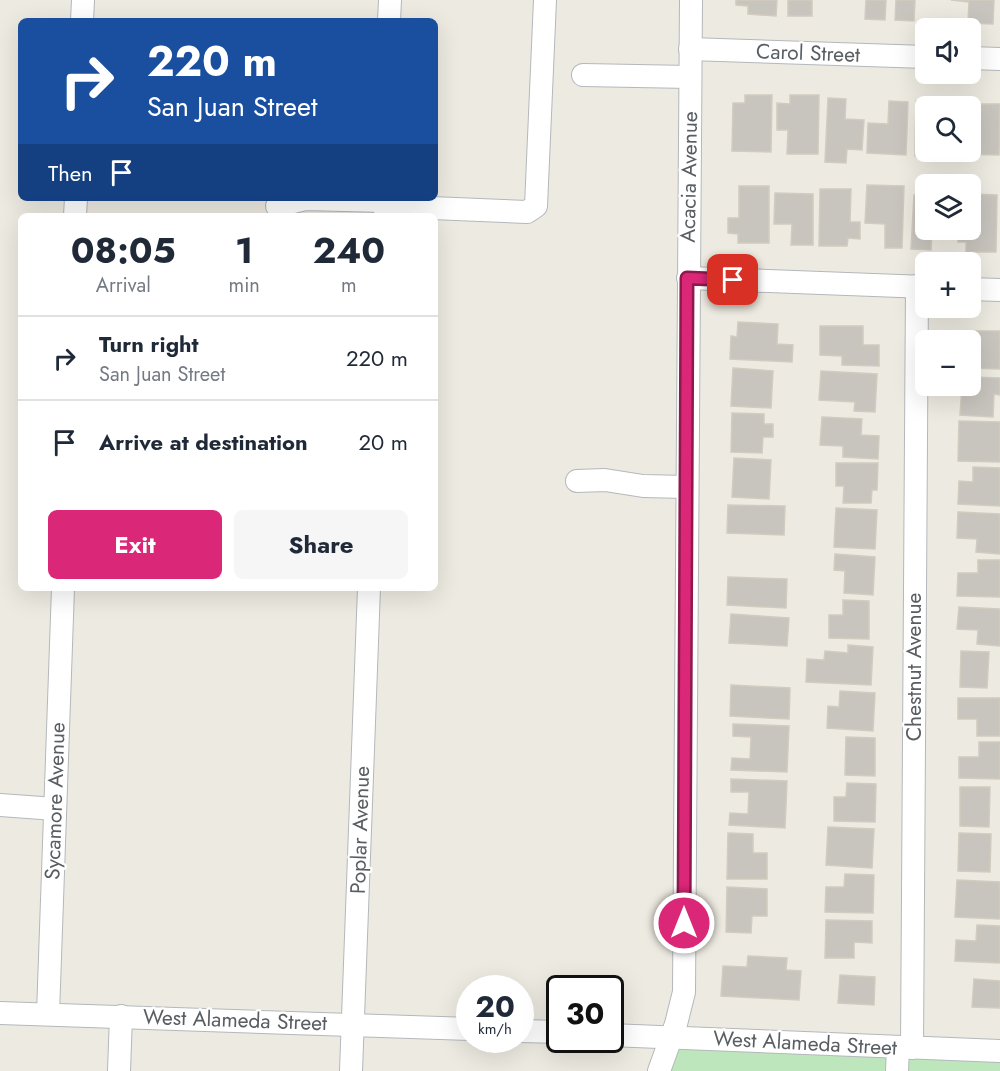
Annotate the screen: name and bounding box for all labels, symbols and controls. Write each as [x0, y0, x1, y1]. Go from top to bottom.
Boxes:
map controls [915, 18, 981, 396]
button: sound [915, 18, 981, 84]
text: 220 m [147, 31, 277, 92]
street label: Carol Street [755, 36, 861, 70]
icon: right [48, 42, 126, 120]
text: San Juan Street [147, 87, 317, 126]
button: search [915, 96, 981, 162]
street label: Acacia Avenue [673, 111, 705, 243]
icon: arrive [105, 156, 138, 189]
text: Then [48, 157, 93, 189]
button: layers [915, 174, 981, 240]
text: 08:05 [71, 224, 176, 276]
text: 1 [235, 224, 253, 276]
text: 240 [313, 224, 385, 276]
button: + [915, 252, 981, 318]
pin [707, 254, 758, 305]
icon: arrive [716, 263, 749, 296]
text: Arrival [96, 271, 151, 300]
text: min [229, 271, 260, 300]
text: m [341, 271, 357, 300]
text: Turn right [99, 328, 199, 360]
button: − [915, 330, 981, 396]
icon: right [48, 342, 81, 375]
text: 220 m [346, 342, 408, 374]
text: San Juan Street [99, 360, 225, 389]
icon: arrive [48, 426, 81, 459]
text: Arrive at destination [99, 426, 308, 458]
text: 20 m [359, 426, 408, 458]
button: Exit [48, 510, 222, 579]
button: Share [234, 510, 408, 579]
street label: Chestnut Avenue [899, 593, 929, 741]
street label: Sycamore Avenue [37, 721, 73, 880]
street label: Poplar Avenue [343, 765, 377, 895]
position arrow [652, 891, 716, 955]
speed limit sign: 30 [546, 975, 624, 1053]
text: 20 [475, 985, 515, 1028]
street label: West Alameda Street [142, 1002, 328, 1038]
text: km/h [478, 1018, 512, 1040]
street label: West Alameda Street [712, 1023, 898, 1063]

